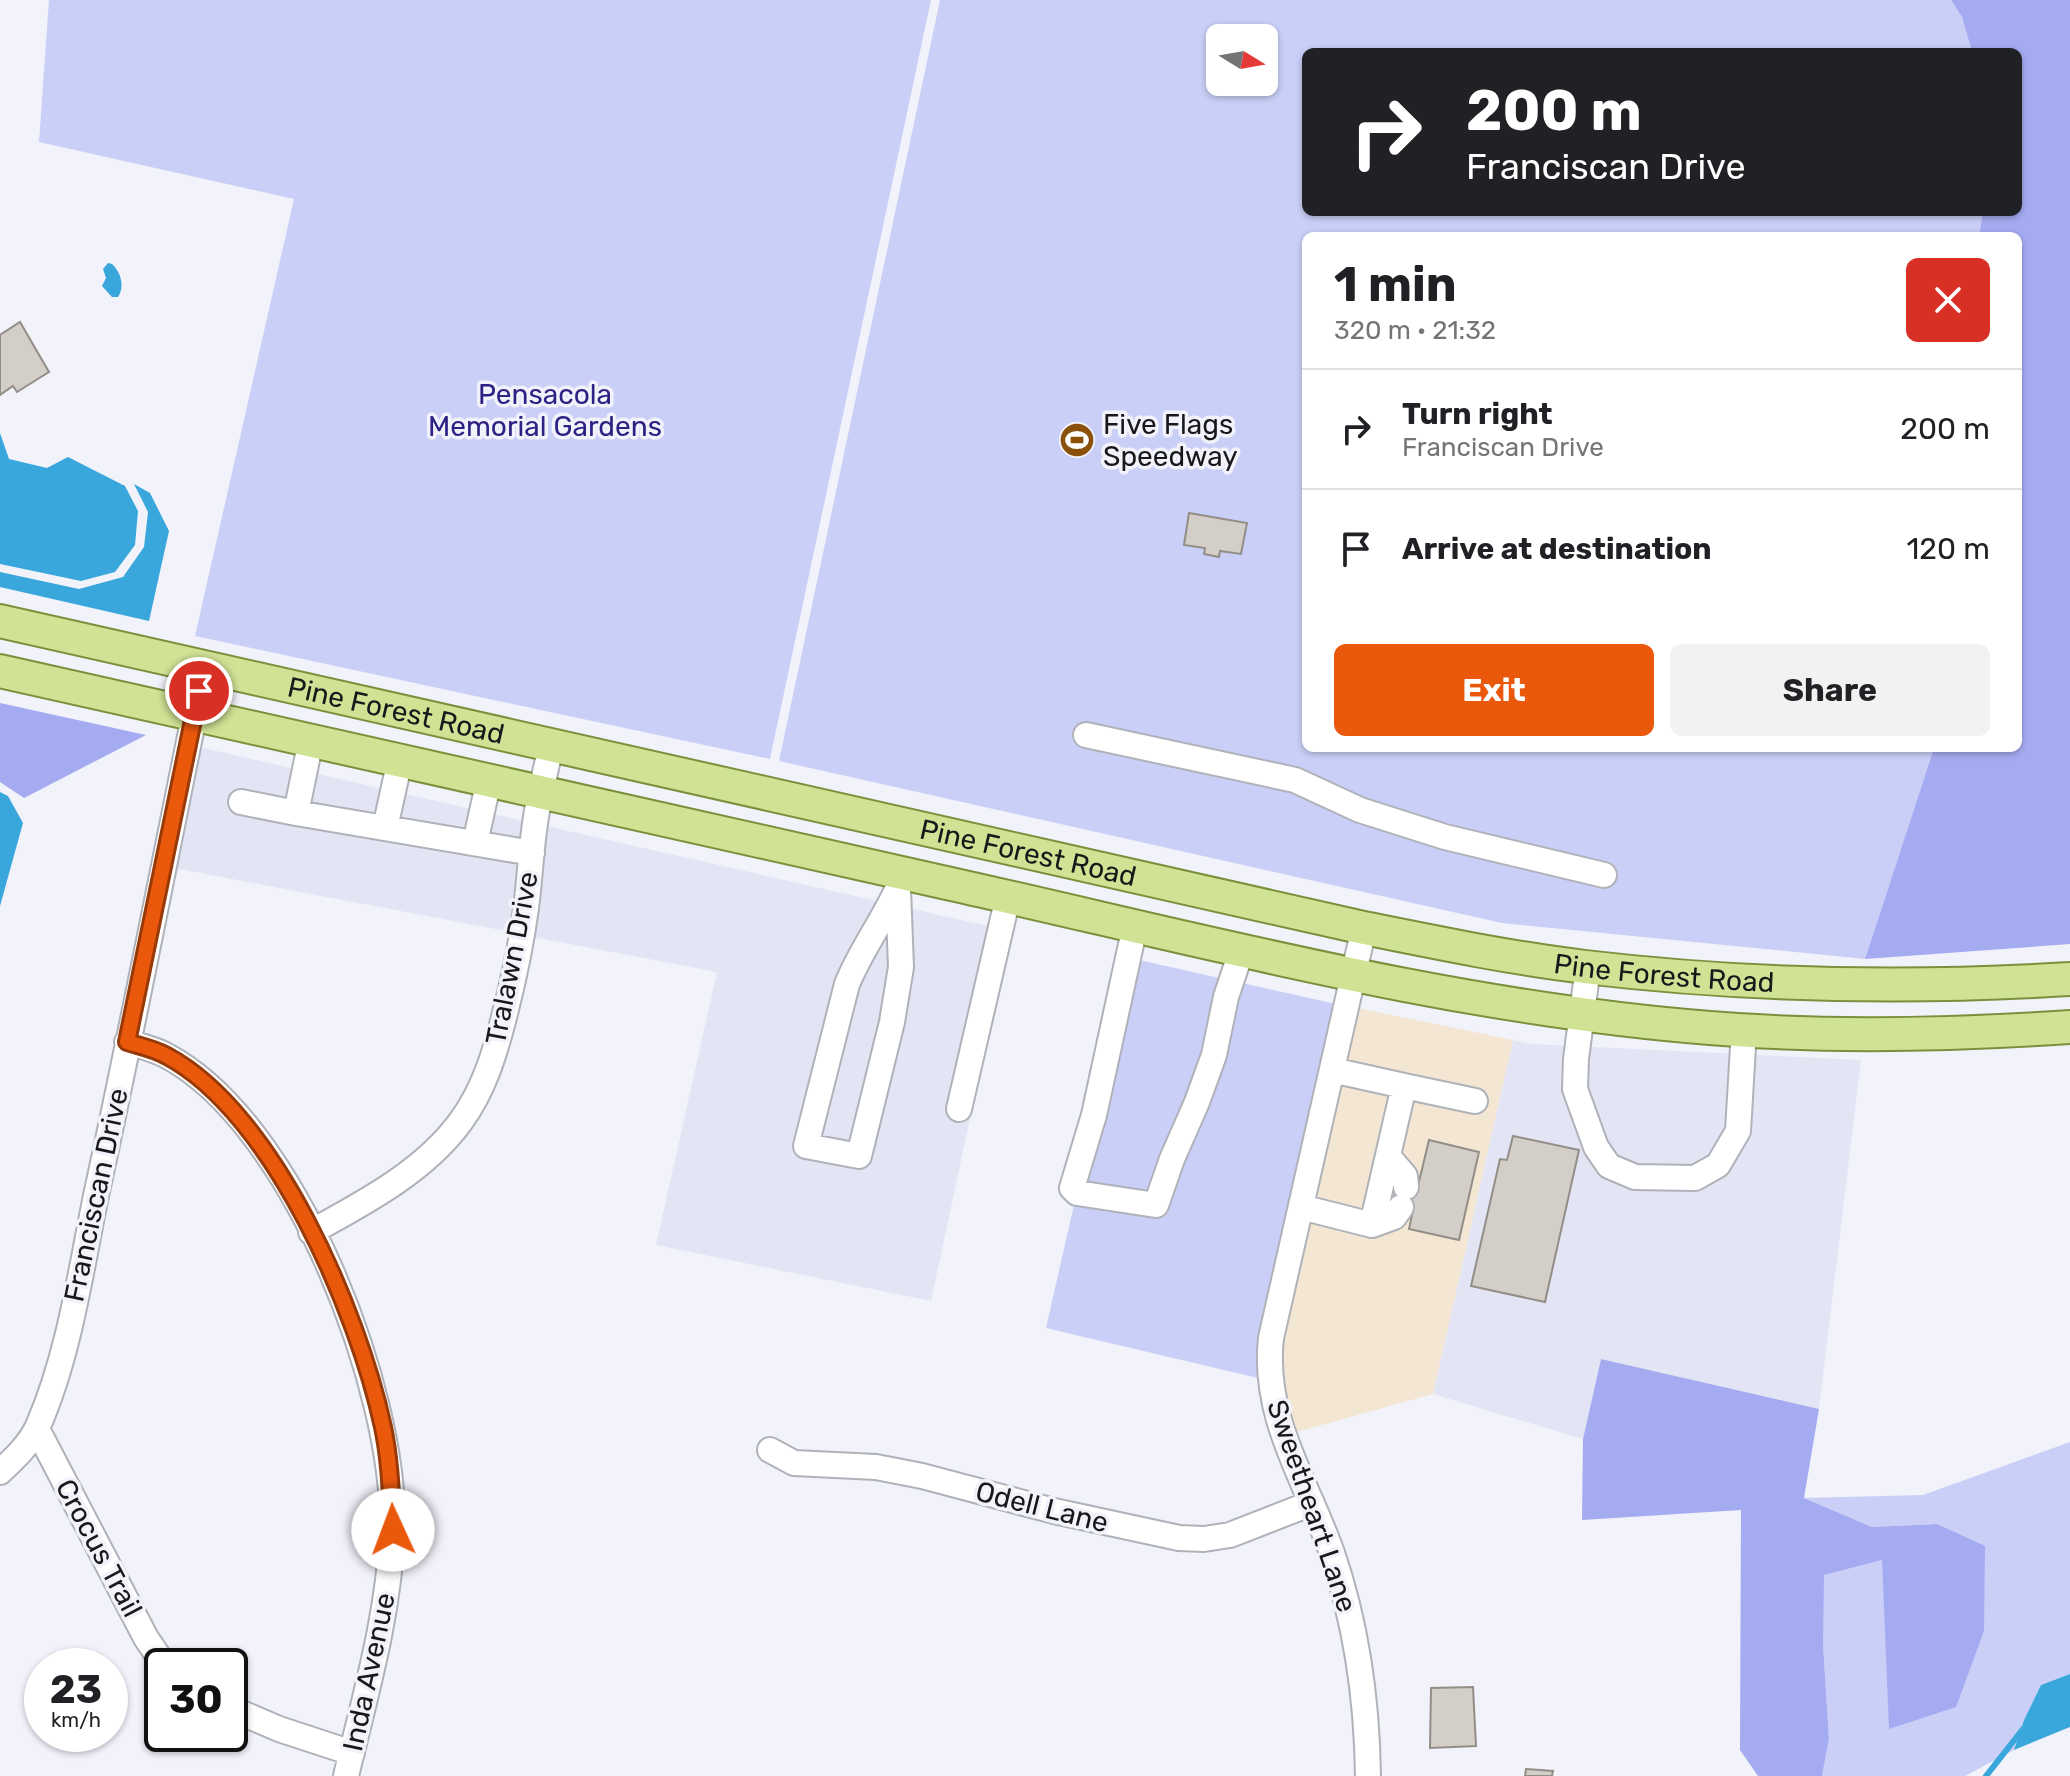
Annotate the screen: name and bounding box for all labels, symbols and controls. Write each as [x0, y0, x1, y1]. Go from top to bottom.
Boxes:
north arrow [1206, 24, 1278, 96]
map controls [1206, 24, 1278, 96]
text: 200 m [1466, 78, 1642, 144]
icon: right [1334, 80, 1438, 184]
text: Franciscan Drive [1466, 145, 1746, 188]
text: 1 min [1334, 256, 1457, 313]
button: close [1906, 258, 1990, 342]
text: 320 m · 21:32 [1334, 315, 1496, 346]
park label: Pensacola Memorial Gardens [428, 378, 662, 443]
text: Turn right [1402, 396, 1553, 432]
icon: right [1334, 407, 1378, 451]
place label: Five Flags Speedway [1103, 408, 1238, 473]
text: 200 m [1900, 411, 1990, 447]
sports icon: Five Flags Speedway [1058, 421, 1096, 459]
text: Franciscan Drive [1402, 432, 1604, 463]
icon: arrive [1334, 527, 1378, 571]
text: Arrive at destination [1402, 531, 1712, 567]
text: 120 m [1906, 531, 1990, 567]
button: Exit [1334, 644, 1654, 736]
button: Share [1670, 644, 1990, 736]
pin [165, 657, 233, 725]
icon: arrive [177, 669, 221, 713]
street label: Pine Forest Road [285, 670, 508, 751]
street label: Pine Forest Road [917, 812, 1140, 893]
street label: Tralawn Drive [479, 869, 545, 1047]
street label: Pine Forest Road [1552, 947, 1775, 999]
street label: Franciscan Drive [57, 1085, 135, 1305]
street label: Sweetheart Lane [1260, 1396, 1364, 1616]
street label: Crocus Trail [49, 1473, 149, 1623]
street label: Odell Lane [972, 1475, 1112, 1539]
position arrow [351, 1488, 435, 1572]
street label: Inda Avenue [336, 1590, 402, 1754]
speed limit sign: 30 [144, 1648, 248, 1752]
text: 23 [50, 1666, 102, 1713]
text: km/h [51, 1708, 101, 1732]

